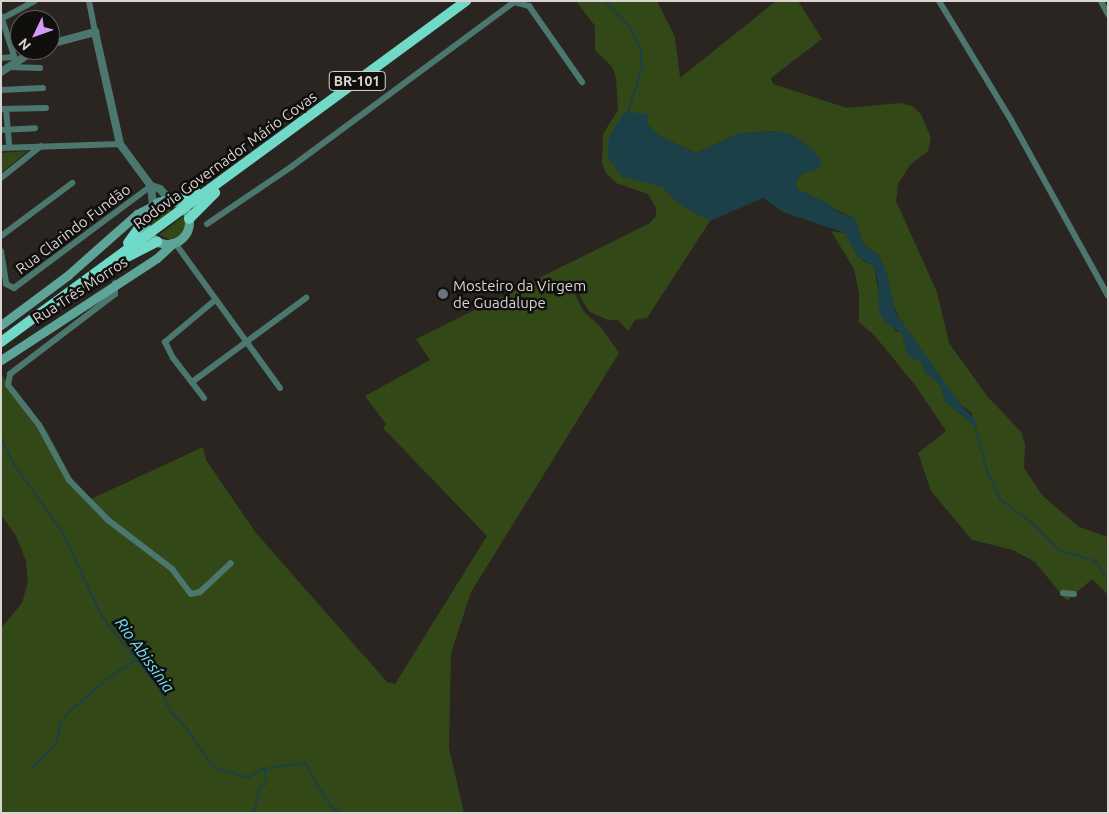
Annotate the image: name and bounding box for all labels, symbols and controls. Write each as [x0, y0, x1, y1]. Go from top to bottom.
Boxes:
north arrow [10, 10, 60, 60]
text: N [15, 35, 34, 54]
road number: BR-101 [328, 70, 386, 92]
street label: Rodovia Governador Mário Covas [130, 87, 320, 233]
street label: Rua Clarindo Fundão [12, 180, 134, 278]
street label: Rua Três Morros [29, 253, 131, 327]
place label: Mosteiro da Virgem de Guadalupe [453, 276, 586, 311]
marker: Mosteiro da Virgem de Guadalupe [437, 288, 449, 300]
water label: Rio Abissínia [111, 614, 179, 696]

